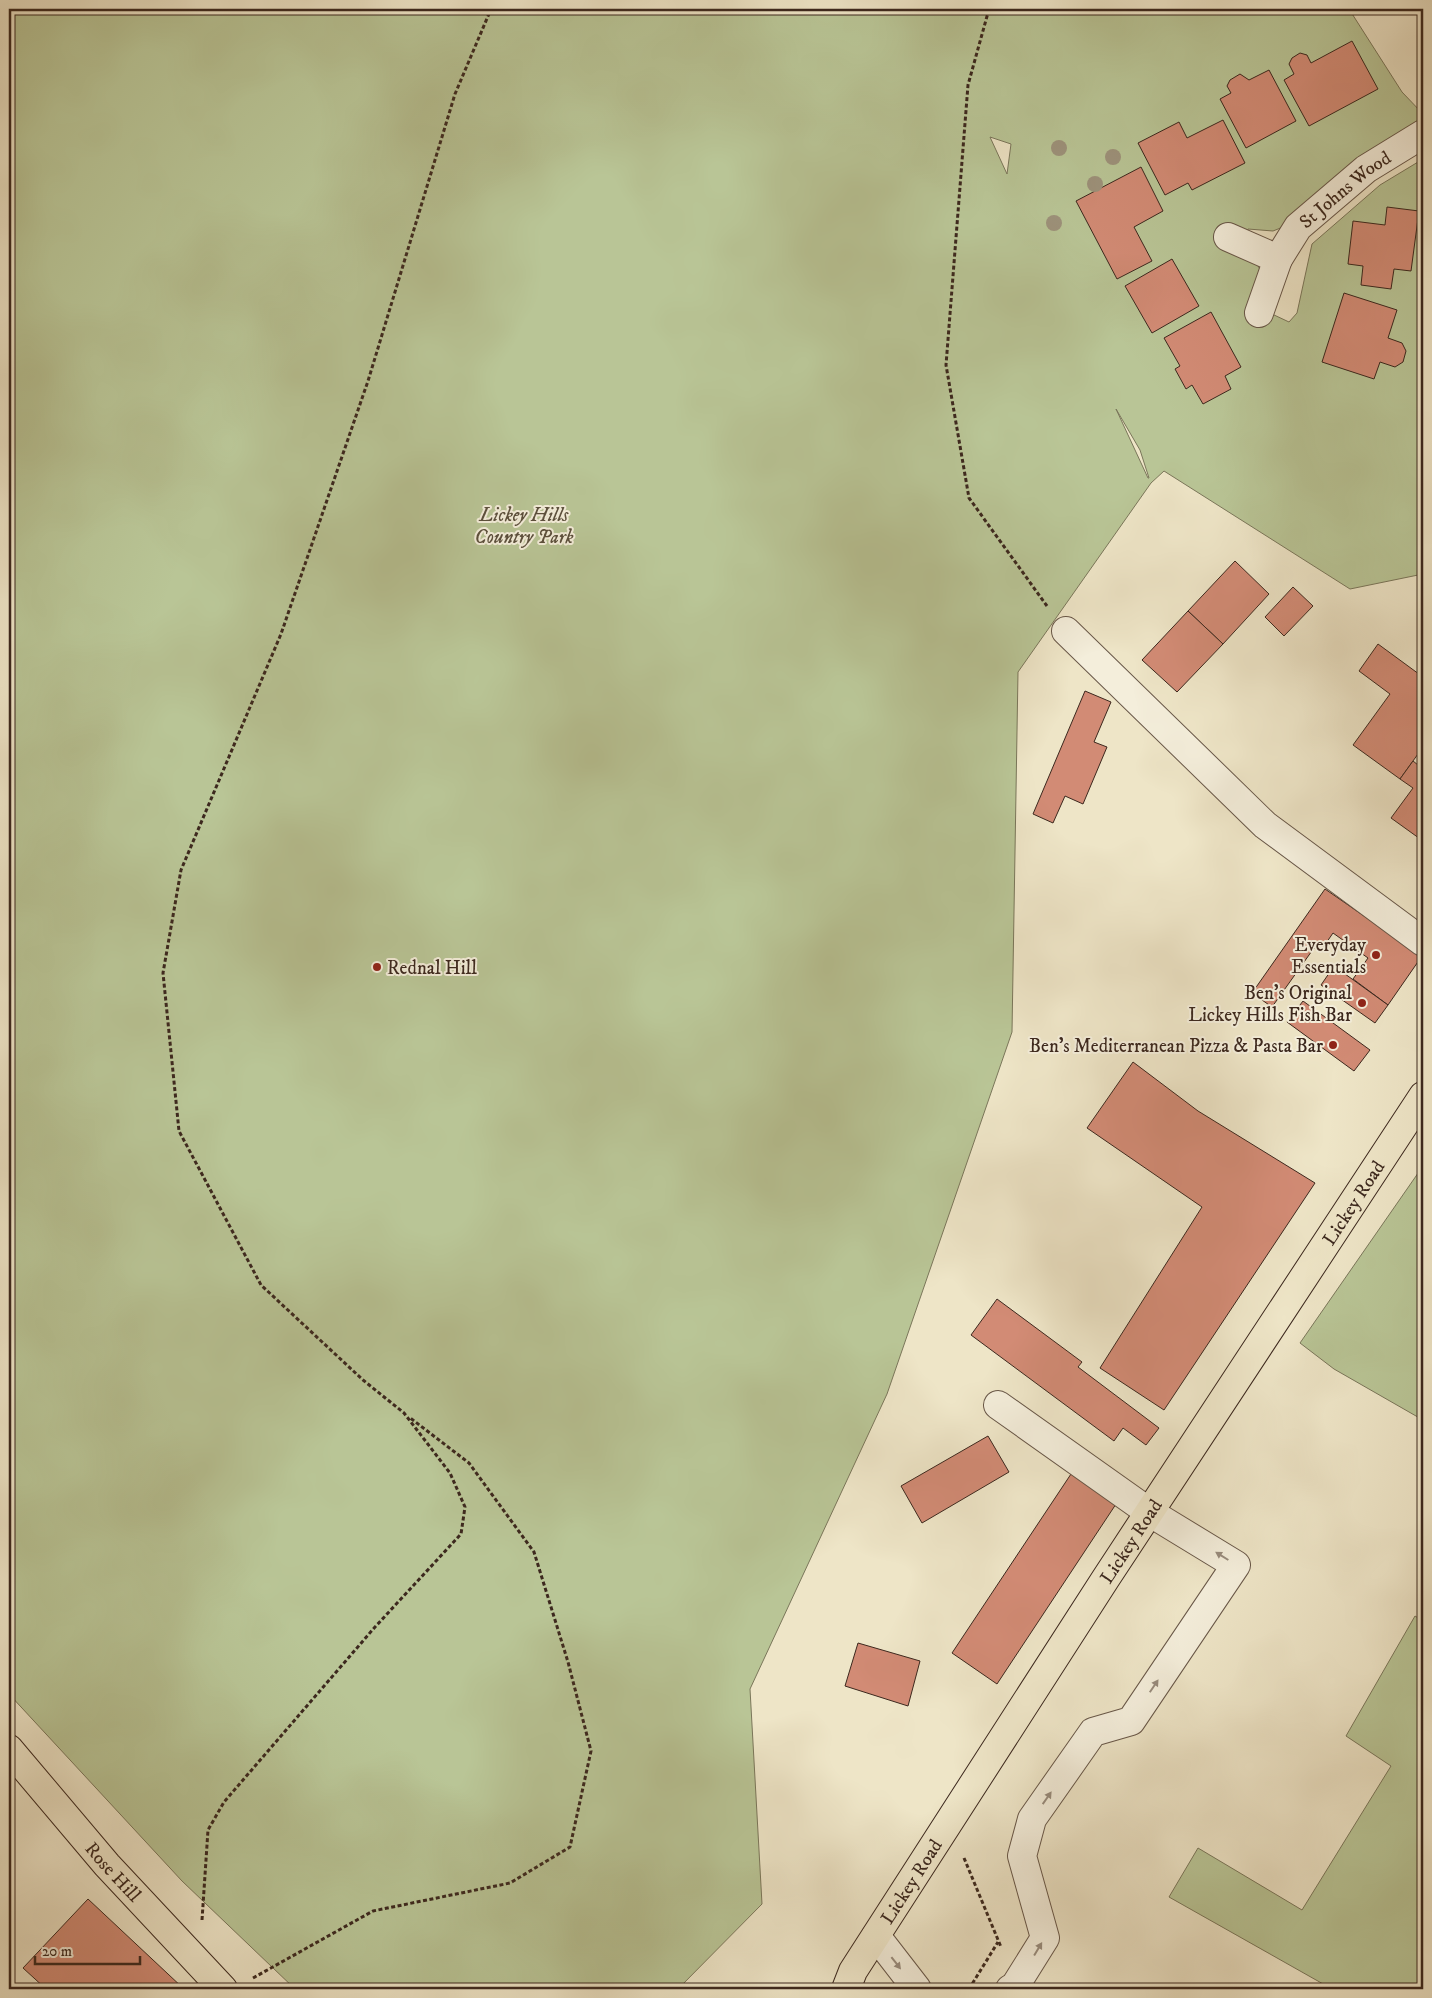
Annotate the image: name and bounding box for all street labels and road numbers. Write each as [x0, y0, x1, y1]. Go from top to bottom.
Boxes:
street label: St Johns Wood [1295, 146, 1396, 234]
street label: Lickey Road [1318, 1156, 1391, 1250]
street label: Lickey Road [1095, 1495, 1168, 1588]
street label: Lickey Road [876, 1835, 948, 1929]
street label: Rose Hill [80, 1838, 145, 1907]

